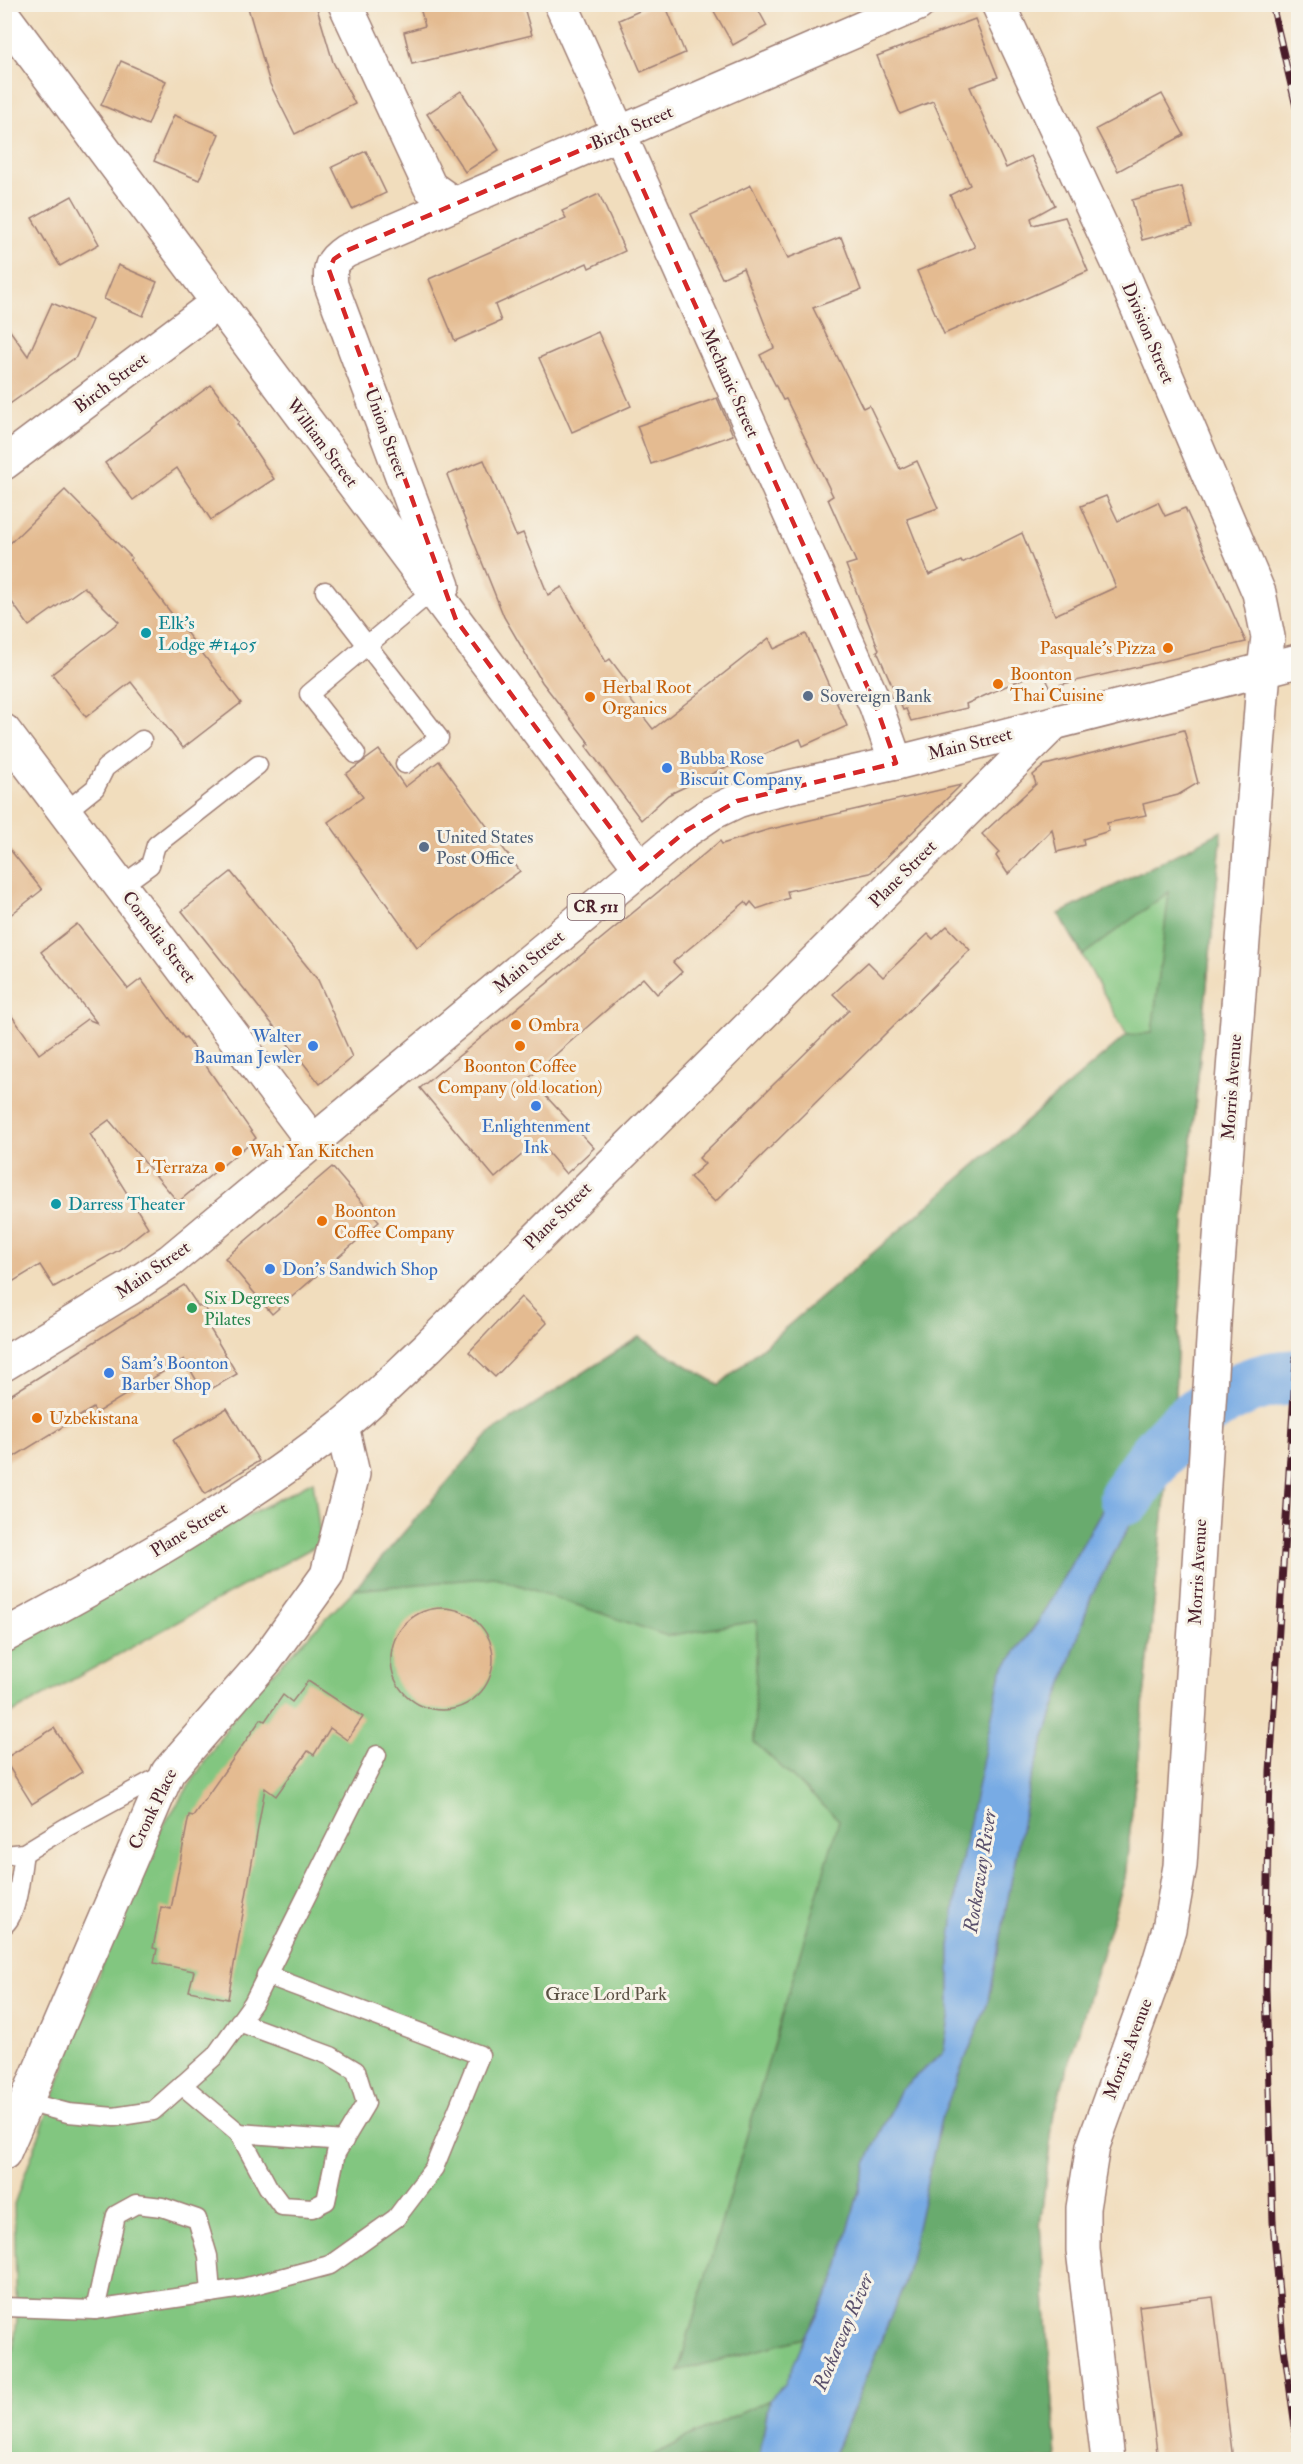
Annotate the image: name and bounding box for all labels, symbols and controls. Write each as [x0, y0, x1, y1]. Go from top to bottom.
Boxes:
street label: Birch Street [587, 100, 677, 156]
street label: Division Street [1116, 279, 1180, 387]
street label: Mechanic Street [696, 325, 764, 441]
street label: Birch Street [69, 348, 153, 418]
street label: Union Street [359, 385, 413, 481]
street label: William Street [280, 393, 363, 492]
place label: Elk's Lodge #1405 [158, 612, 256, 656]
marker: Elk's Lodge #1405 [139, 626, 153, 640]
place label: Pasquale’s Pizza [1040, 637, 1157, 660]
marker: Pasquale’s Pizza [1161, 641, 1175, 655]
place label: Boonton Thai Cuisine [1010, 663, 1104, 707]
place label: Herbal Root Organics [602, 676, 691, 720]
marker: Boonton Thai Cuisine [991, 677, 1005, 691]
place label: Sovereign Bank [820, 685, 932, 708]
marker: Sovereign Bank [801, 689, 815, 703]
marker: Herbal Root Organics [583, 690, 597, 704]
street label: Main Street [926, 722, 1015, 766]
place label: Bubba Rose Biscuit Company [679, 747, 803, 791]
marker: Bubba Rose Biscuit Company [660, 761, 674, 775]
place label: United States Post Office [436, 826, 533, 870]
street label: Plane Street [864, 835, 942, 913]
marker: United States Post Office [417, 840, 431, 854]
street label: Cornelia Street [117, 886, 201, 988]
road number: CR 511 [568, 894, 624, 920]
street label: Main Street [489, 925, 569, 998]
place label: Ombra [528, 1014, 580, 1037]
marker: Ombra [509, 1018, 523, 1032]
place label: Walter Bauman Jewler [194, 1025, 301, 1069]
street label: Morris Avenue [1217, 1033, 1247, 1141]
marker: Walter Bauman Jewler [306, 1039, 320, 1053]
marker: Boonton Coffee Company (old location) [513, 1039, 527, 1053]
place label: Boonton Coffee Company (old location) [438, 1055, 602, 1099]
marker: Enlightenment Ink [529, 1099, 543, 1113]
place label: Enlightenment Ink [482, 1115, 591, 1159]
place label: Wah Yan Kitchen [248, 1140, 374, 1163]
marker: Wah Yan Kitchen [230, 1144, 244, 1158]
place label: L Terraza [136, 1156, 209, 1179]
marker: L Terraza [213, 1160, 227, 1174]
street label: Plane Street [519, 1177, 597, 1255]
place label: Darress Theater [68, 1193, 185, 1216]
marker: Darress Theater [49, 1197, 63, 1211]
place label: Boonton Coffee Company [334, 1200, 455, 1244]
marker: Boonton Coffee Company [315, 1214, 329, 1228]
street label: Main Street [111, 1236, 195, 1304]
place label: Don’s Sandwich Shop [282, 1258, 438, 1281]
marker: Don’s Sandwich Shop [263, 1262, 277, 1276]
place label: Six Degrees Pilates [204, 1287, 289, 1331]
marker: Six Degrees Pilates [185, 1301, 199, 1315]
place label: Sam’s Boonton Barber Shop [121, 1352, 229, 1396]
marker: Sam’s Boonton Barber Shop [102, 1366, 116, 1380]
place label: Uzbekistana [49, 1407, 139, 1430]
marker: Uzbekistana [30, 1411, 44, 1425]
street label: Plane Street [146, 1497, 232, 1563]
street label: Morris Avenue [1184, 1518, 1212, 1626]
street label: Cronk Place [124, 1764, 183, 1853]
water label: Rockaway River [958, 1806, 1002, 1935]
park label: Grace Lord Park [545, 1983, 667, 2006]
street label: Morris Avenue [1098, 1995, 1158, 2103]
water label: Rockaway River [807, 2268, 879, 2395]

